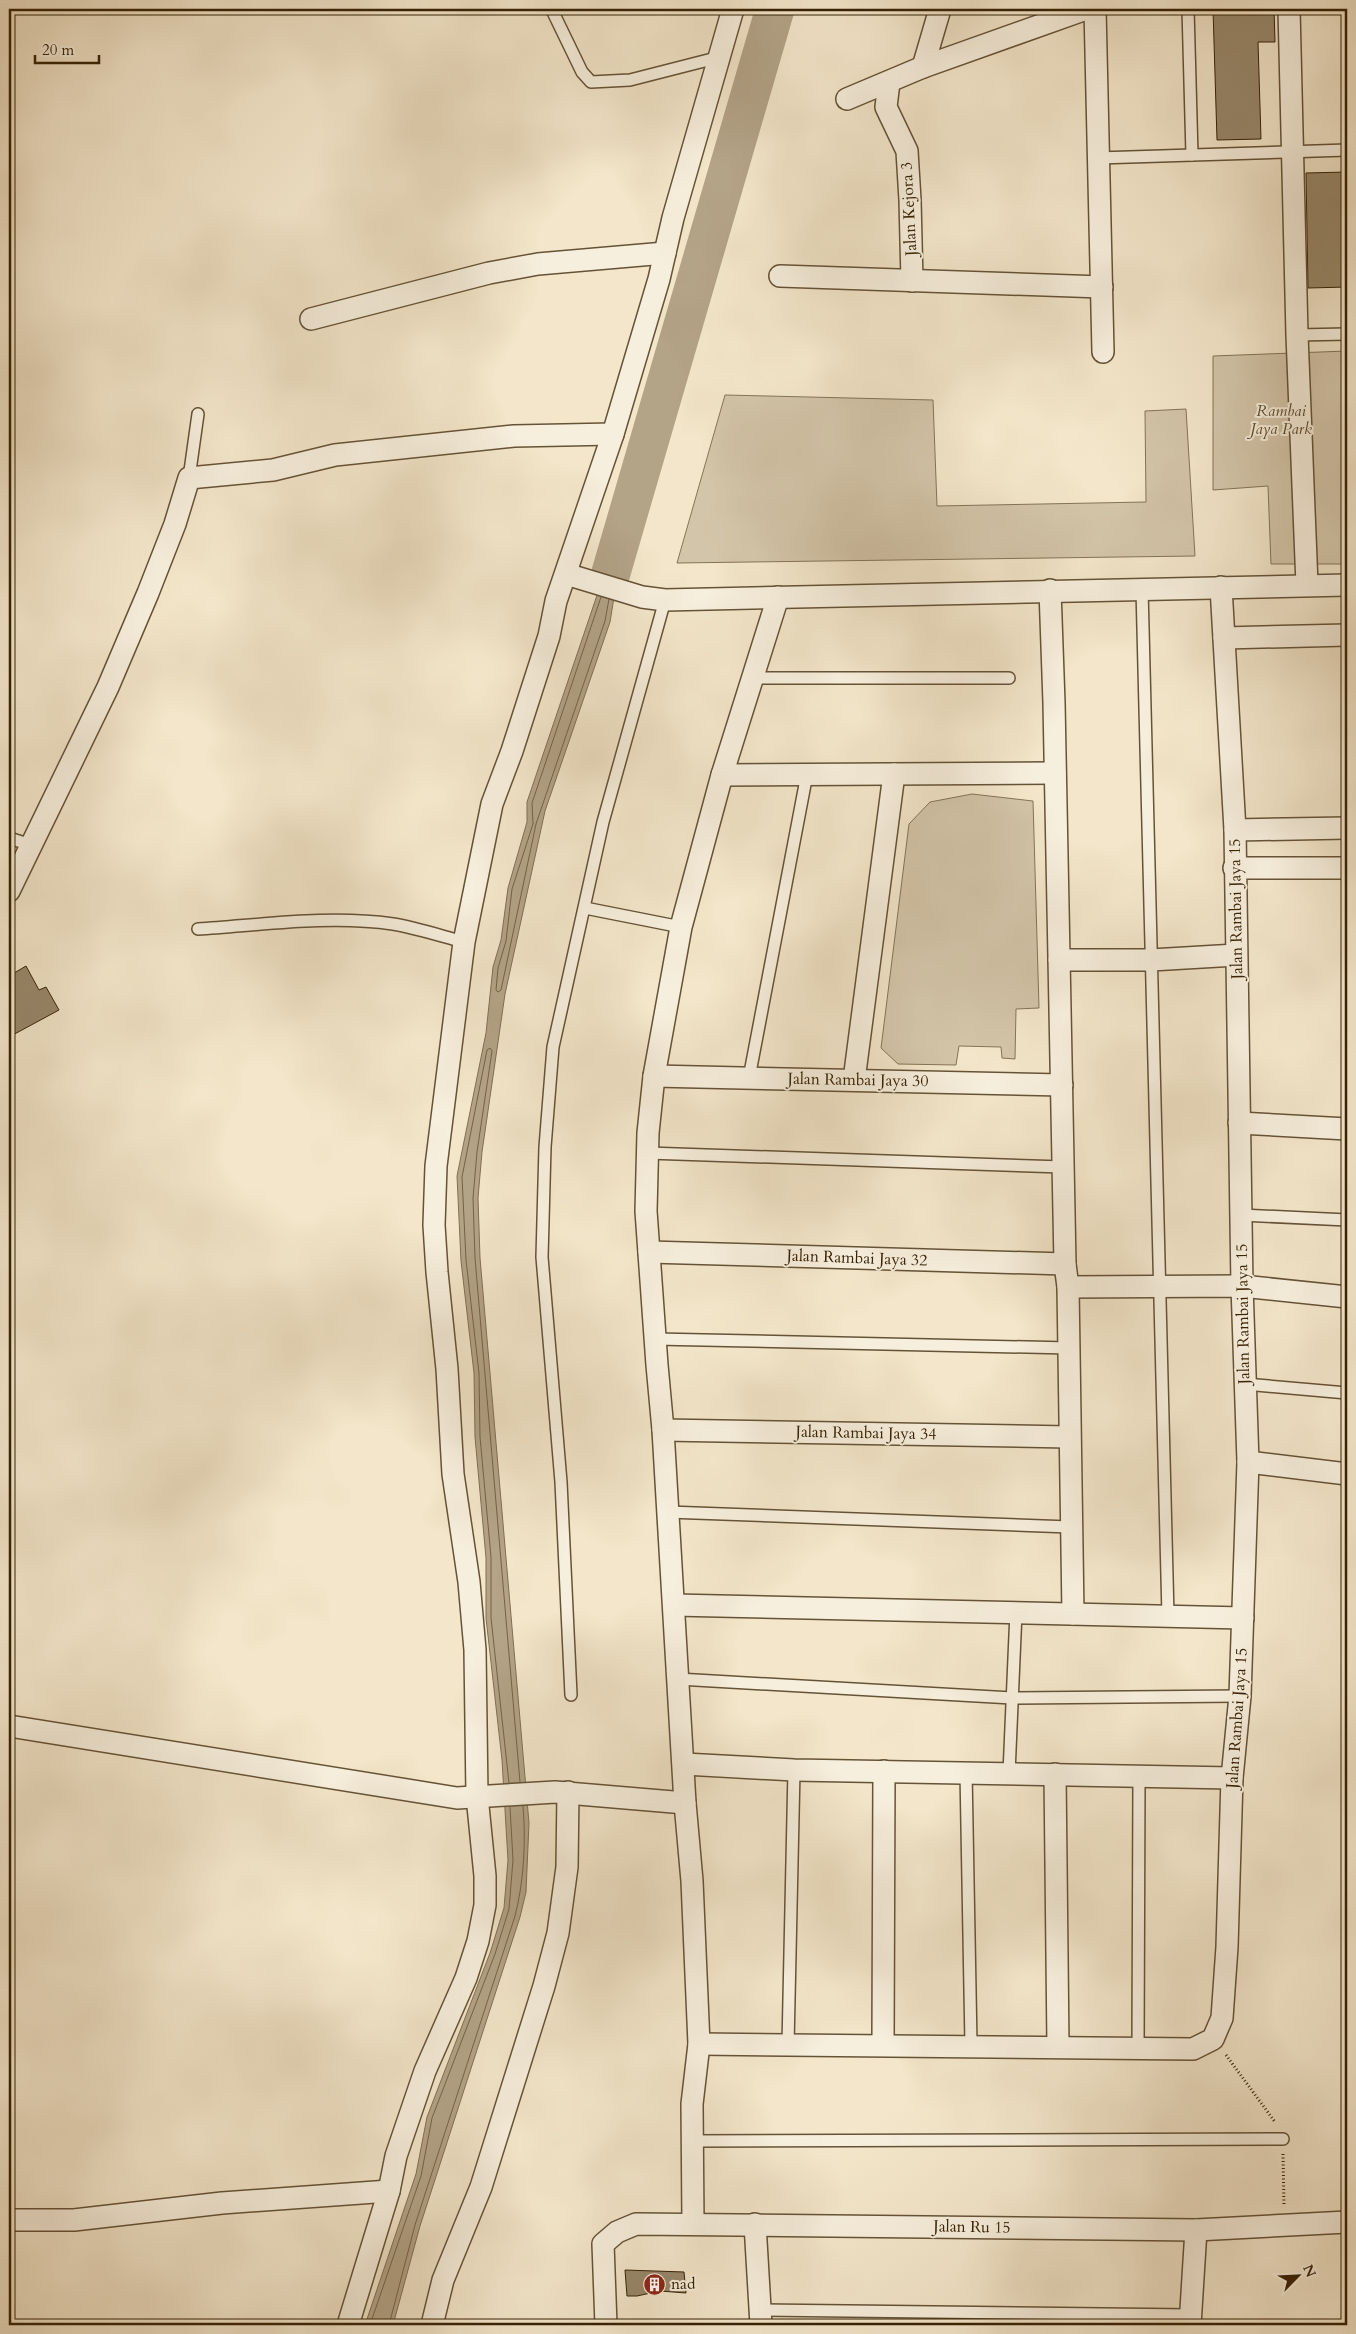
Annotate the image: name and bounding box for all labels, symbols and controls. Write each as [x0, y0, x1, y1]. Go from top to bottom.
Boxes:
scale bar [35, 32, 99, 64]
text: 20 m [42, 40, 74, 60]
street label: Jalan Kejora 3 [896, 161, 923, 259]
park label: Rambai Jaya Park [1246, 400, 1312, 440]
street label: Jalan Rambai Jaya 15 [1224, 838, 1248, 982]
street label: Jalan Rambai Jaya 30 [785, 1068, 929, 1092]
street label: Jalan Rambai Jaya 15 [1231, 1243, 1255, 1387]
street label: Jalan Rambai Jaya 32 [784, 1244, 928, 1271]
street label: Jalan Rambai Jaya 34 [793, 1421, 937, 1445]
street label: Jalan Rambai Jaya 15 [1221, 1647, 1253, 1791]
street label: Jalan Ru 15 [931, 2215, 1011, 2239]
north arrow [1274, 2252, 1324, 2302]
text: N [1298, 2261, 1321, 2280]
building icon: nad [643, 2272, 667, 2296]
place label: nad [671, 2273, 696, 2295]

